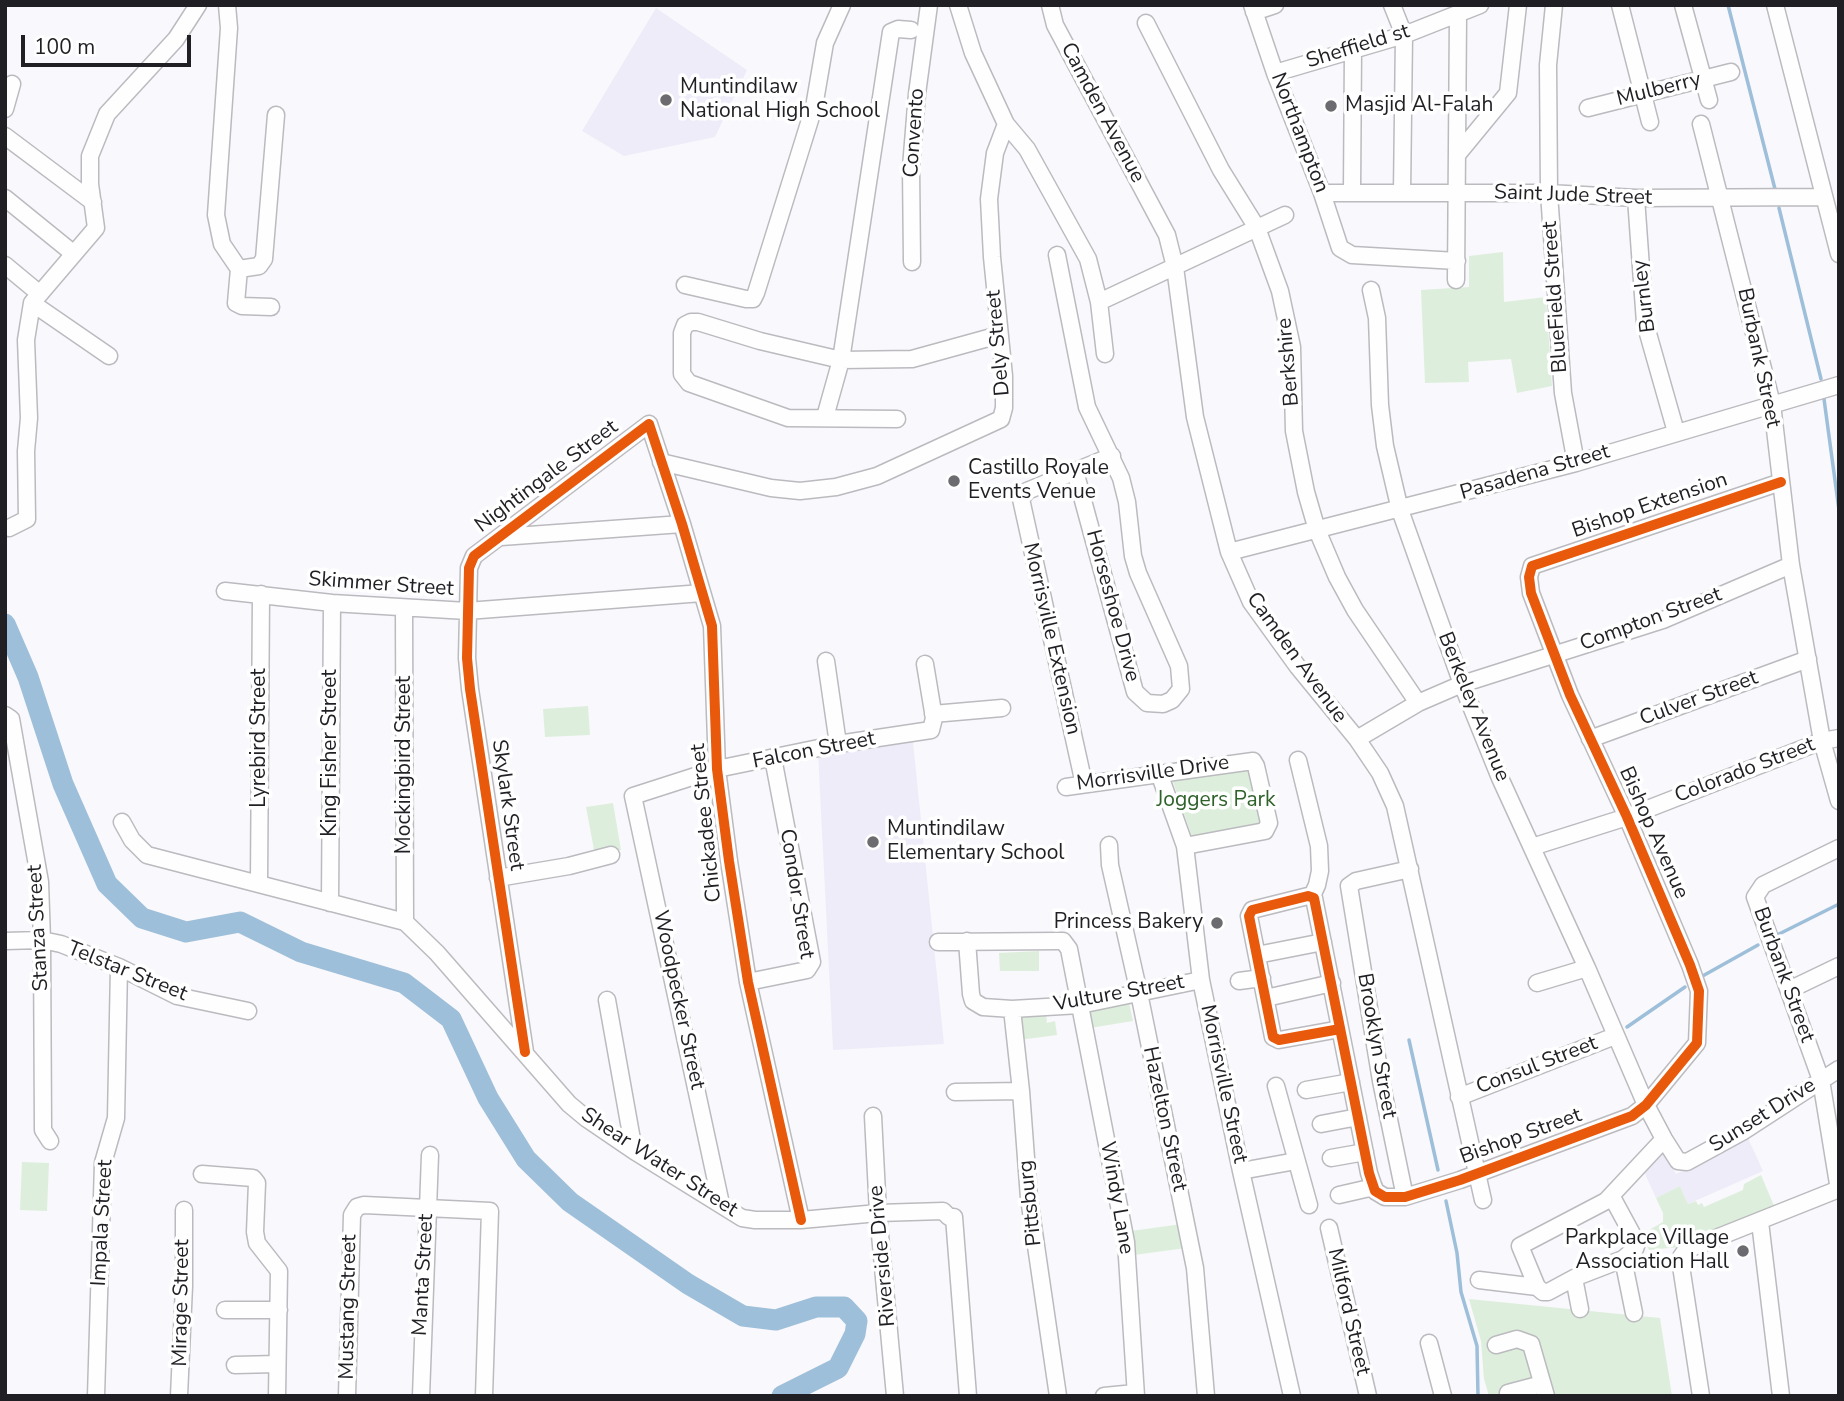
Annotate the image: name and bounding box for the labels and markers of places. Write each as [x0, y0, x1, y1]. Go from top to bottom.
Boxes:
place label: Muntindilaw National High School [680, 75, 880, 125]
marker: Muntindilaw National High School [658, 92, 674, 108]
place label: Masjid Al-Falah [1345, 93, 1493, 119]
marker: Masjid Al-Falah [1323, 98, 1339, 114]
place label: Castillo Royale Events Venue [968, 456, 1109, 506]
marker: Castillo Royale Events Venue [946, 473, 962, 489]
place label: Muntindilaw Elementary School [887, 817, 1065, 867]
marker: Muntindilaw Elementary School [865, 834, 881, 850]
place label: Princess Bakery [1054, 910, 1203, 936]
marker: Princess Bakery [1209, 915, 1225, 931]
place label: Parkplace Village Association Hall [1565, 1226, 1729, 1276]
marker: Parkplace Village Association Hall [1735, 1243, 1751, 1259]

